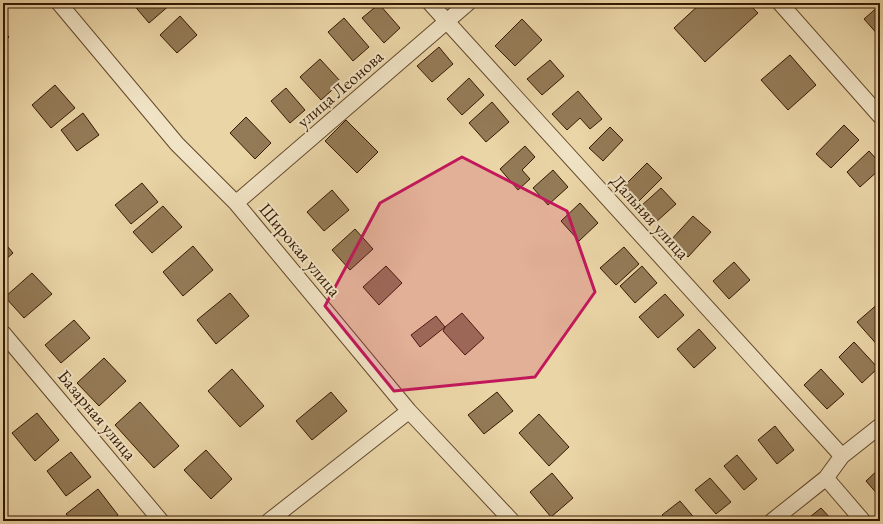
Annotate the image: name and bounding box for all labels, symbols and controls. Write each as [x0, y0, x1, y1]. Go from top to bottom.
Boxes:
street label: улица Леонова [292, 44, 388, 132]
street label: Дальняя улица [606, 169, 695, 265]
street label: Широкая улица [254, 198, 347, 302]
street label: Базарная улица [53, 365, 142, 465]

